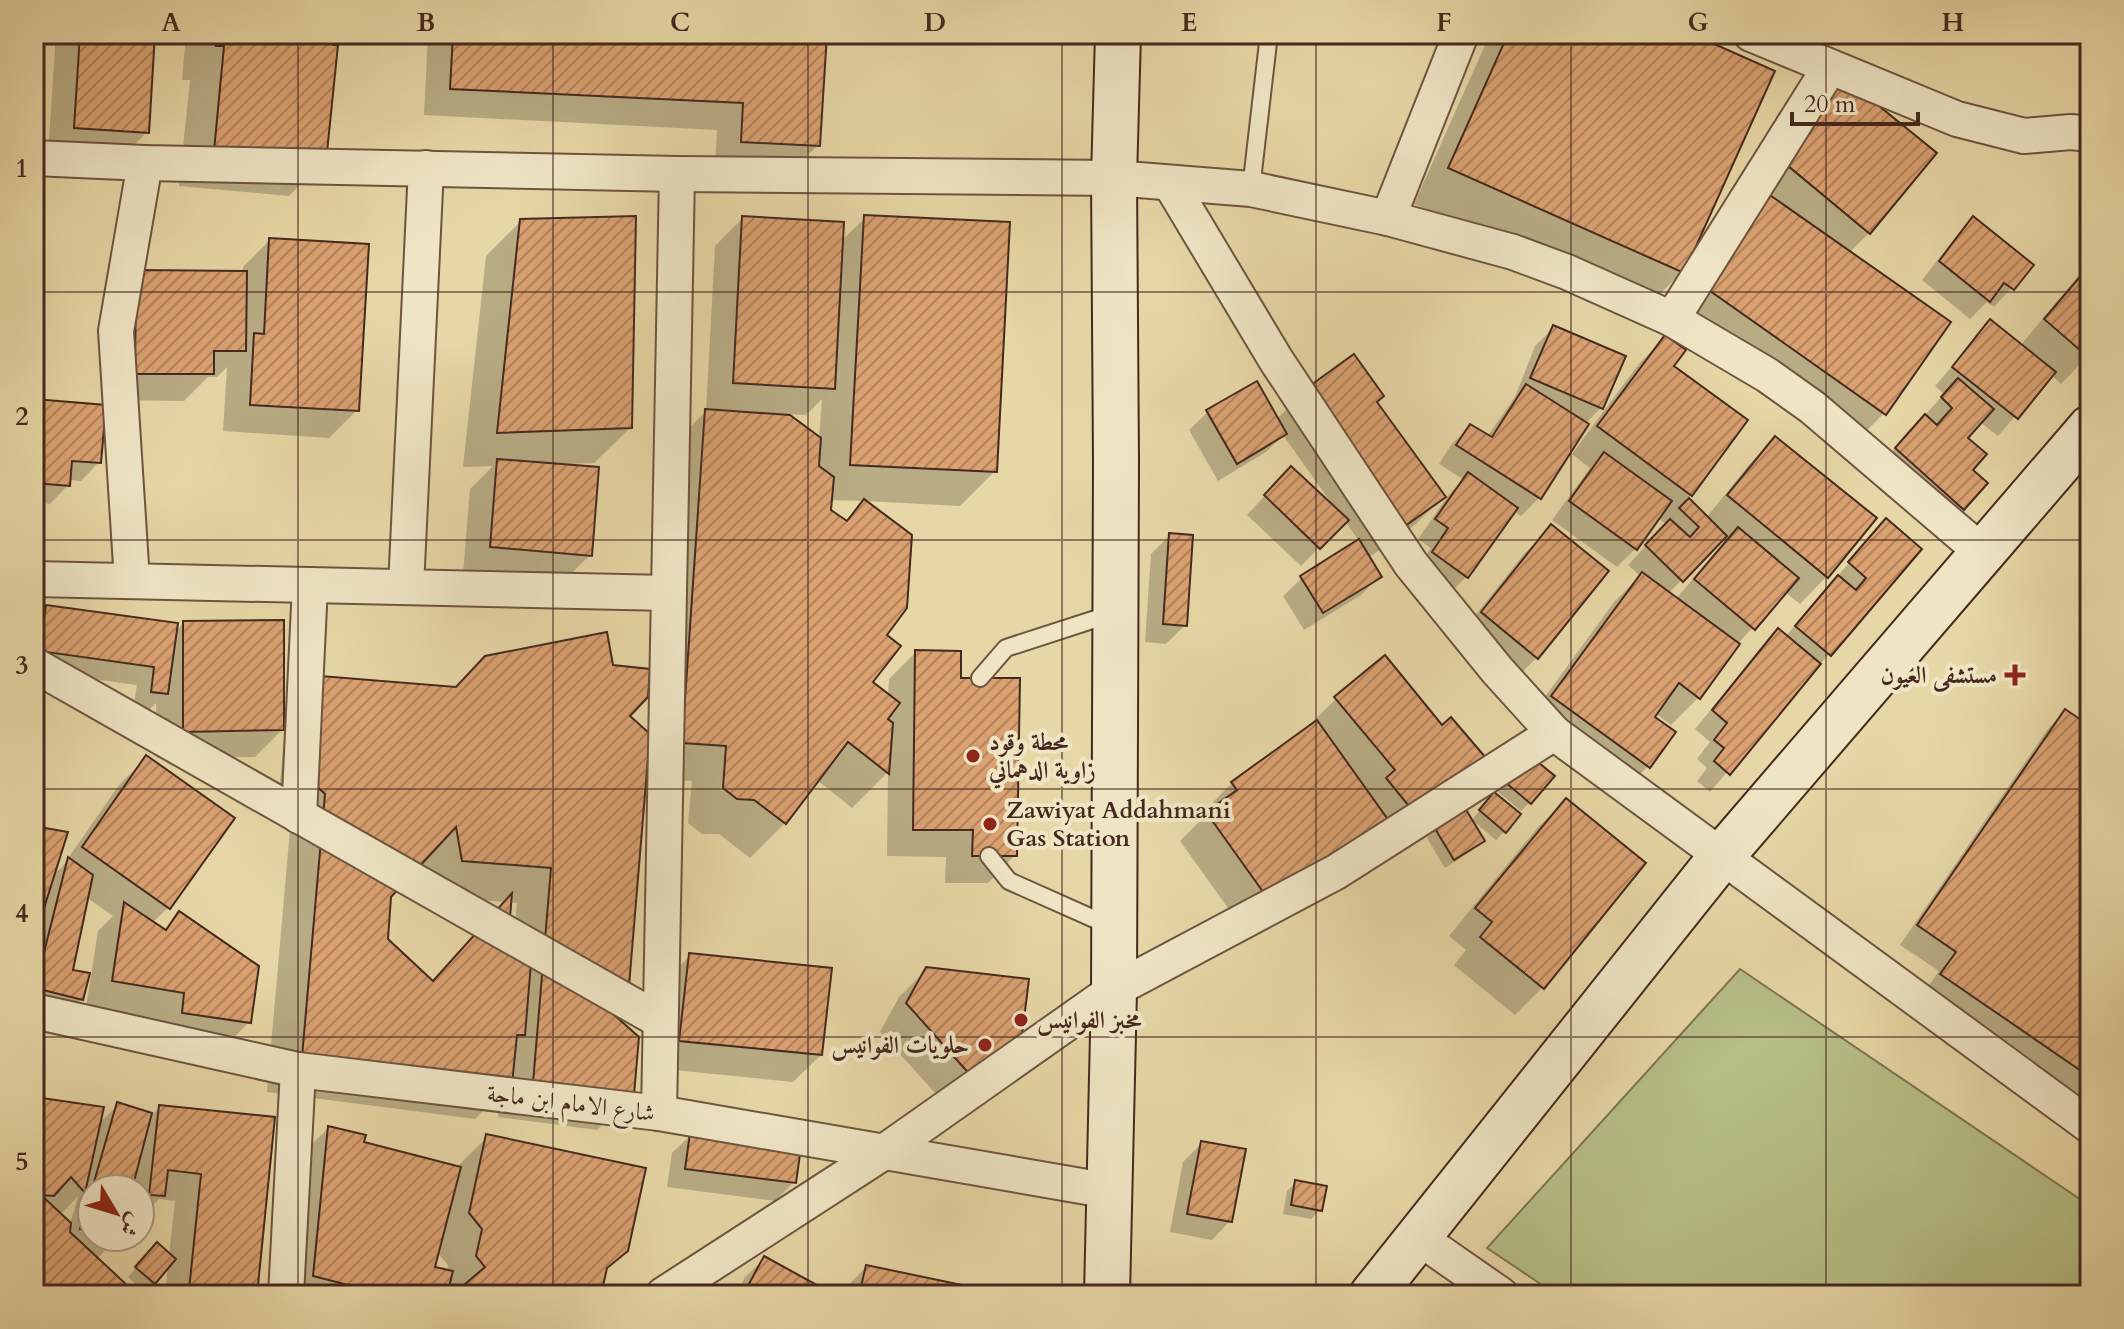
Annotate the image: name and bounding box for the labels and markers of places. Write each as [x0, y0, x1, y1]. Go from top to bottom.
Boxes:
place label: مستشفى العيون [1880, 659, 1997, 692]
marker: مستشفى العيون [2004, 664, 2026, 686]
place label: محطة وقود زاوية الدهماني [988, 726, 1096, 789]
marker: محطة وقود زاوية الدهماني [964, 747, 982, 765]
place label: Zawiyat Addahmani Gas Station [1006, 794, 1231, 855]
marker: Zawiyat Addahmani Gas Station [981, 815, 999, 833]
place label: مخبز الفوانيس [1037, 1004, 1142, 1037]
marker: مخبز الفوانيس [1012, 1011, 1030, 1029]
place label: حلويات الفوانيس [831, 1029, 969, 1062]
marker: حلويات الفوانيس [976, 1036, 994, 1054]

